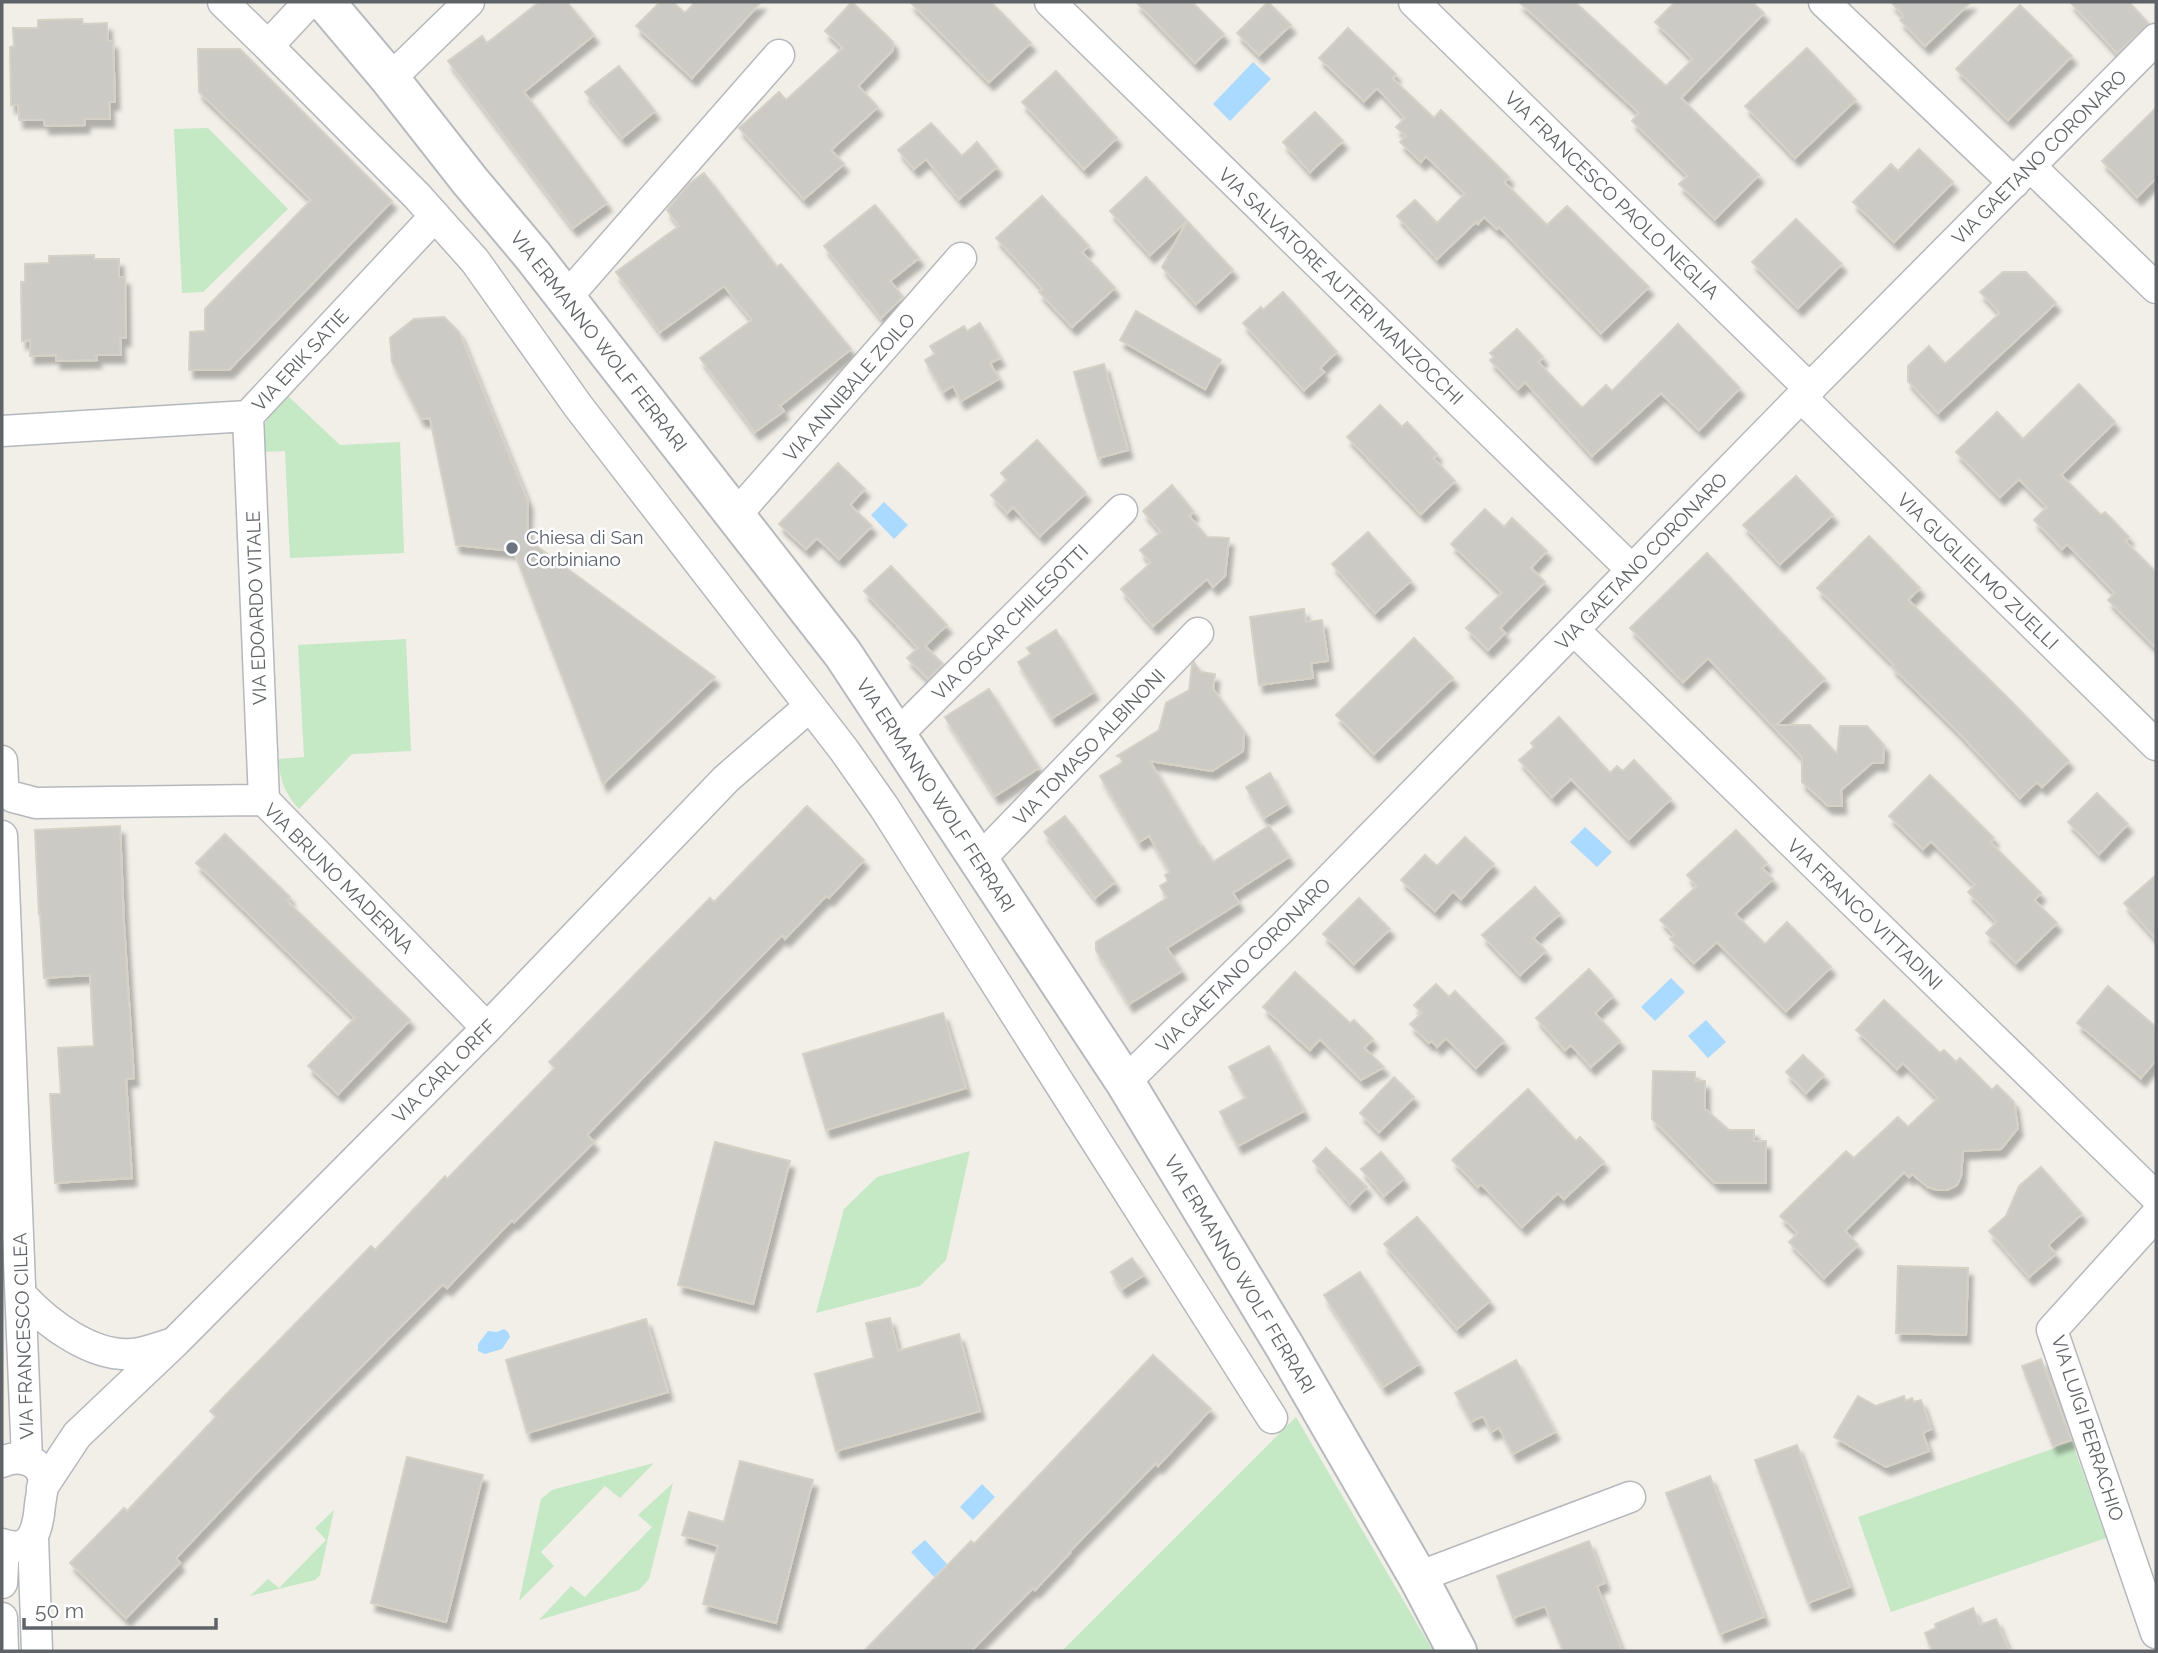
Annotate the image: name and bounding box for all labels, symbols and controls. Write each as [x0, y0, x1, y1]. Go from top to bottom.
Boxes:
street label: VIA GAETANO CORONARO [1947, 65, 2131, 249]
street label: VIA FRANCESCO PAOLO NEGLIA [1500, 87, 1724, 303]
street label: VIA SALVATORE AUTERI MANZOCCHI [1214, 163, 1468, 409]
street label: VIA ERMANNO WOLF FERRARI [506, 226, 692, 456]
street label: VIA ERIK SATIE [247, 305, 353, 415]
street label: VIA ANNIBALE ZOILO [779, 308, 919, 466]
street label: VIA GAETANO CORONARO [1551, 468, 1731, 654]
street label: VIA GUGLIELMO ZUELLI [1893, 488, 2063, 654]
street label: VIA EDOARDO VITALE [242, 510, 270, 706]
place label: Chiesa di San Corbiniano [526, 526, 644, 570]
marker: Chiesa di San Corbiniano [504, 540, 520, 556]
street label: VIA OSCAR CHILESOTTI [928, 540, 1092, 704]
street label: VIA TOMASO ALBINONI [1009, 664, 1169, 830]
street label: VIA ERMANNO WOLF FERRARI [852, 674, 1020, 916]
street label: VIA BRUNO MADERNA [260, 799, 418, 957]
street label: VIA FRANCO VITTADINI [1783, 834, 1947, 994]
street label: VIA GAETANO CORONARO [1151, 873, 1335, 1057]
street label: VIA CARL ORFF [388, 1015, 500, 1127]
street label: VIA ERMANNO WOLF FERRARI [1160, 1151, 1320, 1397]
street label: VIA FRANCESCO CILEA [8, 1232, 38, 1440]
street label: VIA LUIGI PERRACHIO [2048, 1332, 2128, 1524]
scale bar [24, 1586, 217, 1630]
text: 50 m [35, 1598, 84, 1623]

